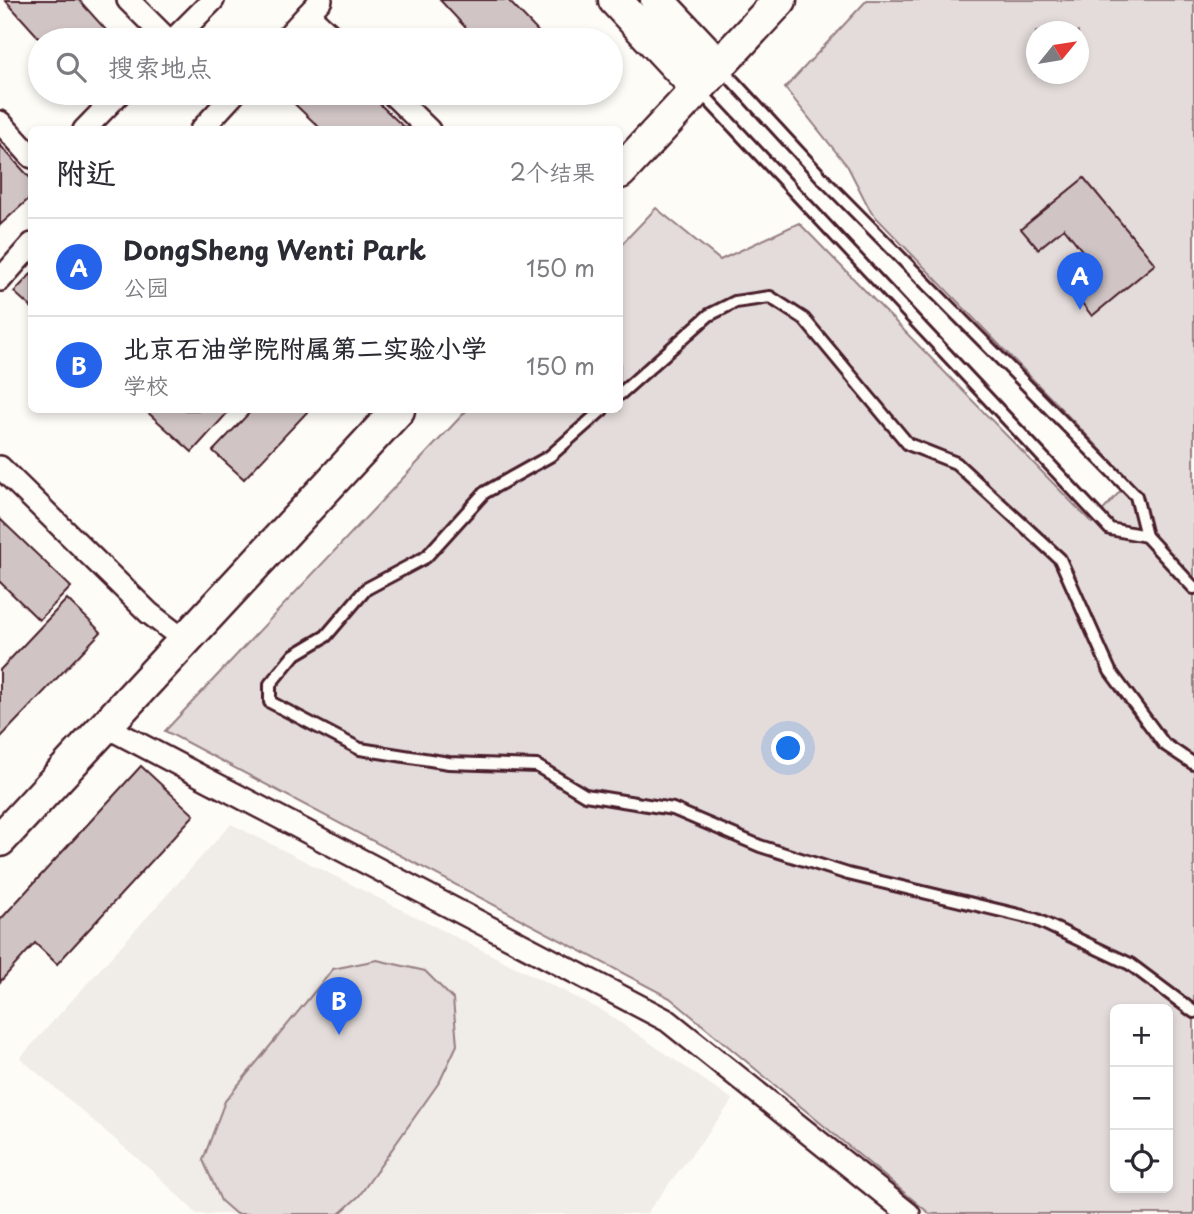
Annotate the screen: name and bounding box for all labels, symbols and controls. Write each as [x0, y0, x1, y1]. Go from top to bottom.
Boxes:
north arrow [1026, 21, 1089, 84]
search box [28, 28, 623, 105]
text: 搜索地点 [108, 47, 212, 86]
icon: search [52, 48, 90, 86]
text: 附近 [56, 149, 116, 194]
text: 2个结果 [510, 154, 595, 189]
text: DongSheng Wenti Park [123, 230, 426, 269]
text: A [70, 250, 88, 285]
text: 150 m [526, 250, 595, 285]
pin: A [1057, 252, 1103, 310]
text: 公园 [123, 269, 169, 304]
text: 北京石油学院附属第二实验小学 [123, 328, 487, 367]
text: B [71, 348, 87, 383]
text: 150 m [526, 348, 595, 383]
text: 学校 [123, 367, 169, 402]
your location [771, 731, 805, 765]
pin: B [316, 977, 362, 1035]
map controls [1110, 1004, 1173, 1193]
button: + [1110, 1004, 1173, 1067]
button: − [1110, 1067, 1173, 1130]
button: locate [1110, 1130, 1173, 1193]

